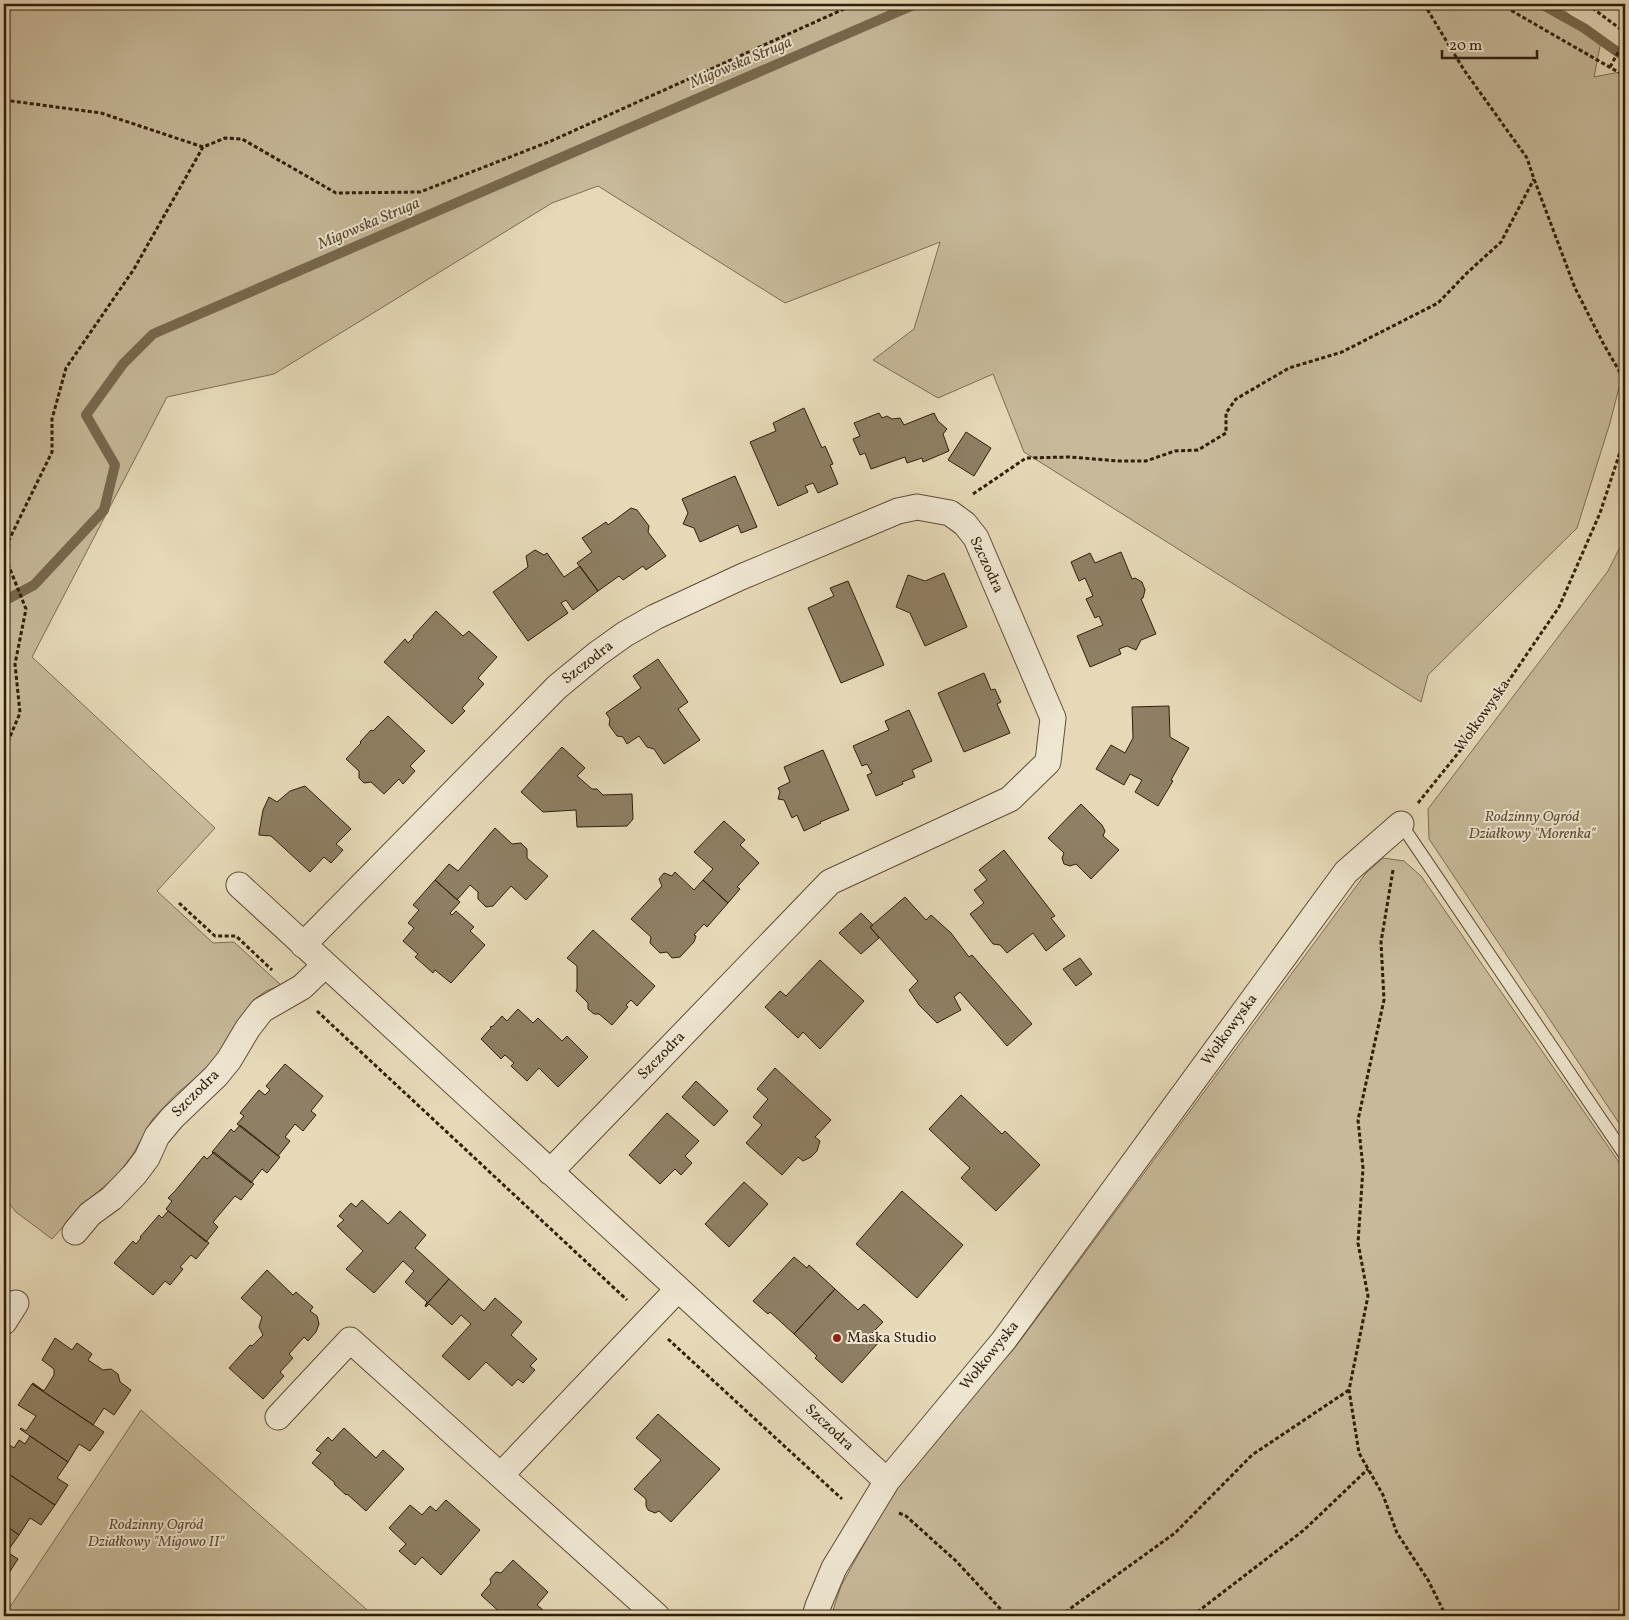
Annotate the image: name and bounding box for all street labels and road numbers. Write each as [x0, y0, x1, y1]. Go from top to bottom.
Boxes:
street label: Szczodra [964, 533, 1008, 597]
street label: Szczodra [558, 636, 618, 690]
street label: Wołkowyska [1450, 676, 1516, 756]
street label: Wołkowyska [1197, 990, 1263, 1070]
street label: Szczodra [634, 1027, 690, 1085]
street label: Szczodra [167, 1065, 225, 1123]
street label: Wołkowyska [955, 1317, 1025, 1395]
street label: Szczodra [800, 1400, 858, 1456]

